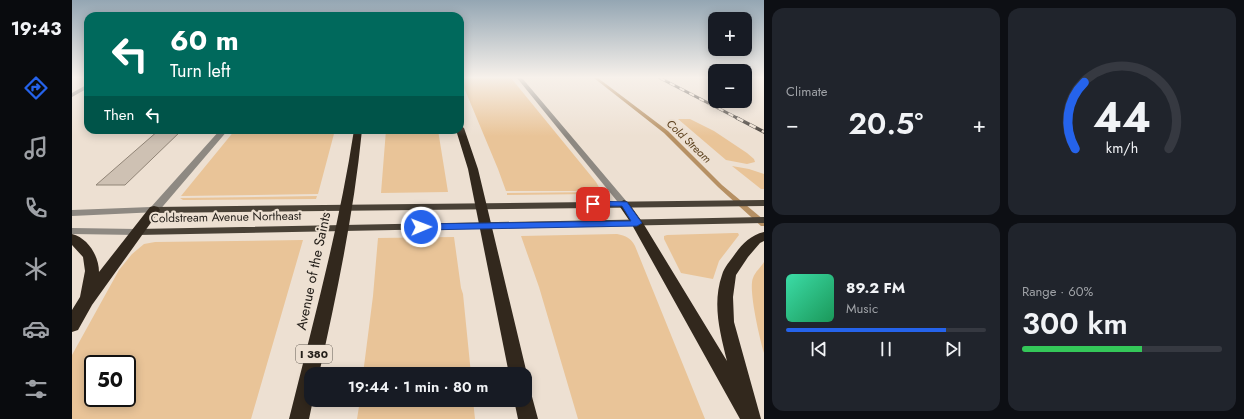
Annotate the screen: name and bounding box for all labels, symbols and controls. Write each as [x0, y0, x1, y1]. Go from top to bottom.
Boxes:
map controls [708, 12, 752, 108]
button: + [708, 12, 752, 56]
text: 19:43 [11, 16, 61, 42]
text: 60 m [170, 20, 239, 61]
icon: left [104, 28, 156, 80]
text: Turn left [170, 58, 230, 84]
button: − [708, 64, 752, 108]
icon: directions [22, 74, 50, 102]
text: Climate [786, 82, 827, 101]
text: 44 [1093, 87, 1151, 148]
text: 20.5° [848, 102, 923, 145]
text: Then [104, 104, 134, 126]
icon: left [142, 104, 164, 126]
text: − [786, 108, 799, 140]
text: + [972, 108, 986, 140]
water label: Cold Stream [663, 116, 715, 166]
icon: music [22, 134, 50, 162]
text: km/h [1106, 138, 1138, 158]
pin [576, 187, 610, 221]
icon: arrive [582, 193, 604, 215]
icon: phone [22, 194, 50, 222]
position arrow [400, 206, 442, 248]
street label: Coldstream Avenue Northeast [150, 207, 302, 227]
street label: Avenue of the Saints [291, 210, 335, 332]
icon: climate [22, 255, 50, 283]
text: 89.2 FM [846, 277, 905, 299]
text: Range · 60% [1022, 282, 1093, 301]
text: Music [846, 299, 878, 318]
text: 300 km [1022, 302, 1128, 345]
icon: car [22, 315, 50, 343]
icon: previous [808, 338, 830, 360]
icon: pause [875, 338, 897, 360]
icon: next [942, 338, 964, 360]
road number: I 380 [296, 345, 332, 363]
speed limit sign: 50 [84, 355, 136, 407]
icon: filters [22, 375, 50, 403]
text: 19:44 · 1 min · 80 m [348, 376, 488, 398]

